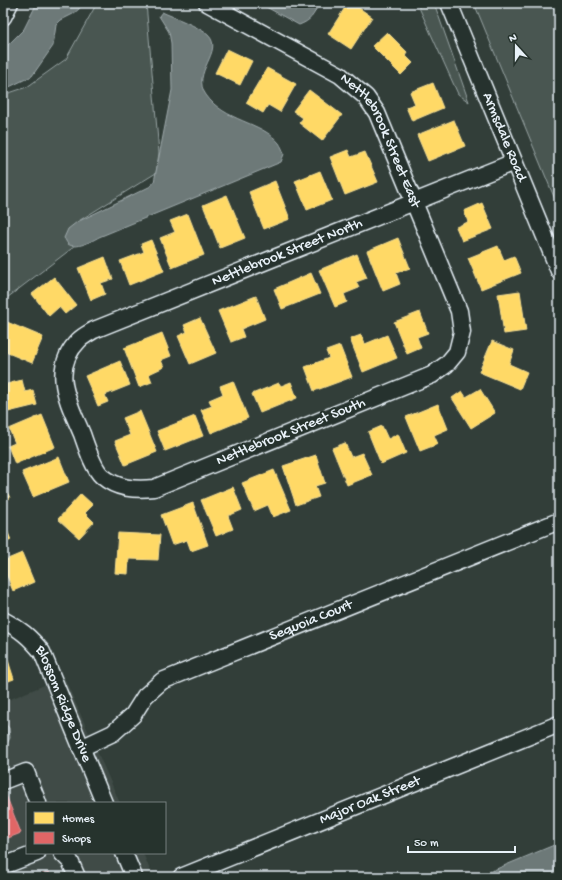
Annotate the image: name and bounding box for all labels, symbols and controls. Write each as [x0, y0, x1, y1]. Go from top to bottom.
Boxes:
north arrow [496, 26, 536, 66]
text: N [508, 32, 519, 45]
street label: Nettlebrook Street East [336, 70, 425, 212]
street label: Armsdale Road [478, 90, 531, 186]
street label: Nettlebrook Street North [209, 214, 365, 291]
street label: Nettlebrook Street South [214, 394, 368, 470]
street label: Sequoia Court [267, 595, 357, 646]
street label: Blossom Ridge Drive [31, 641, 95, 765]
street label: Major Oak Street [317, 771, 425, 829]
legend [26, 802, 166, 854]
text: Homes [62, 813, 95, 827]
scale bar [408, 828, 515, 854]
text: Shops [62, 833, 91, 847]
text: 50 m [414, 837, 439, 851]

